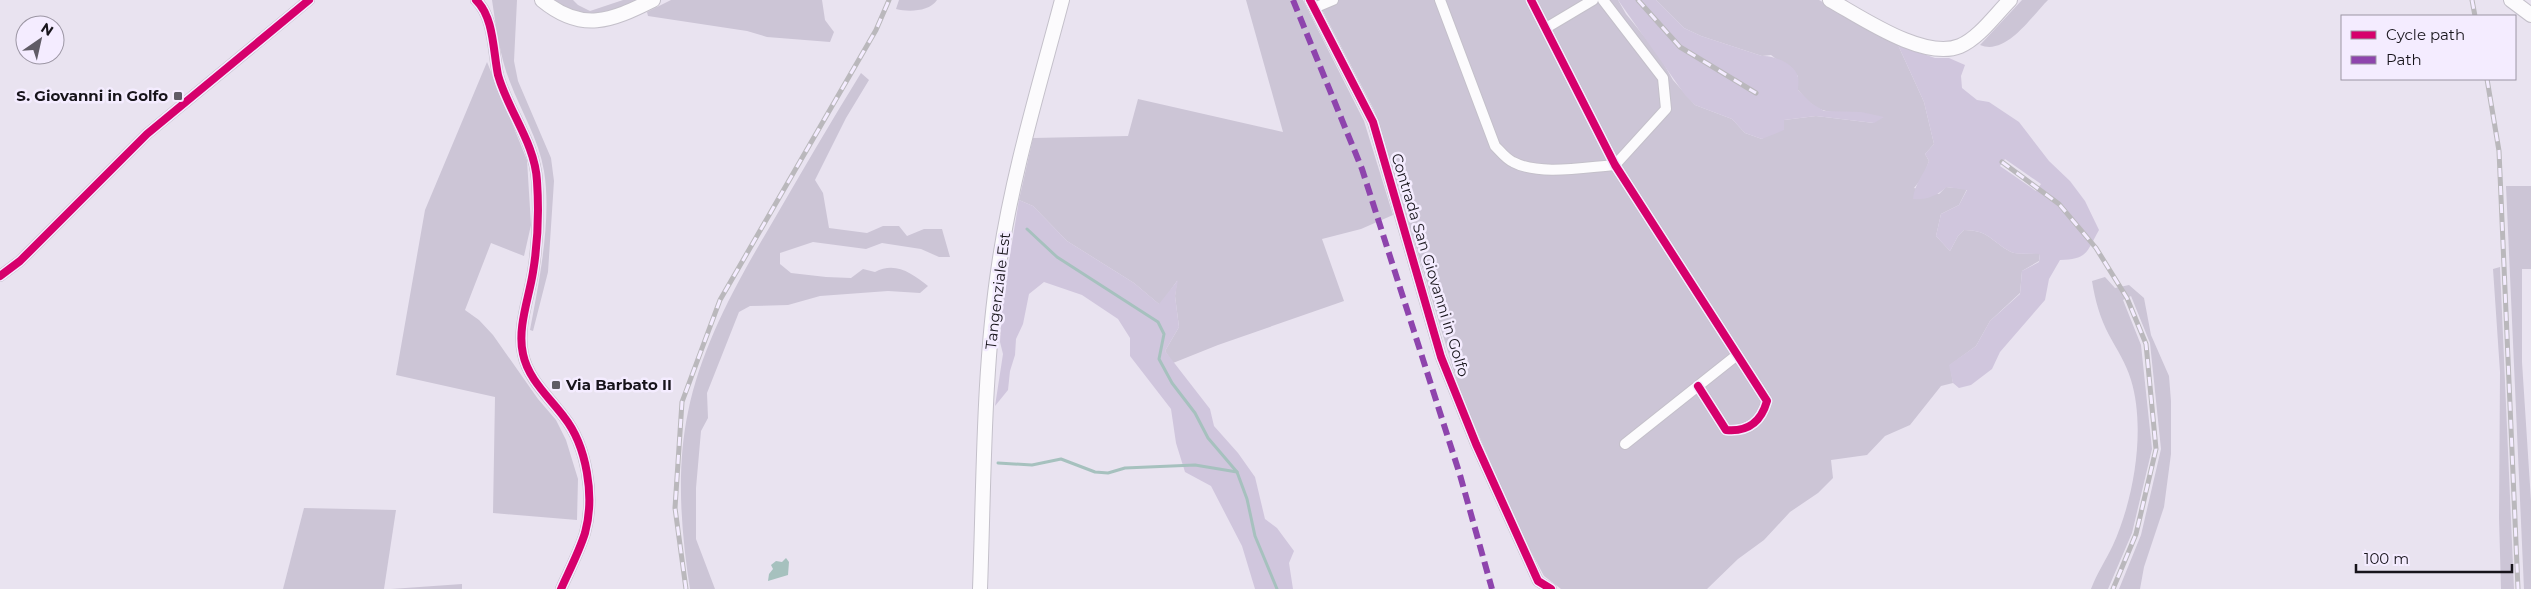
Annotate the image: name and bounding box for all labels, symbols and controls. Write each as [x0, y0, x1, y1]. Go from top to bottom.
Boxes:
north arrow [15, 15, 65, 65]
legend [2341, 15, 2516, 80]
text: N [38, 19, 57, 40]
text: Cycle path [2386, 25, 2465, 44]
text: Path [2386, 50, 2422, 69]
place label: S. Giovanni in Golfo [16, 86, 168, 105]
marker: S. Giovanni in Golfo [172, 90, 184, 102]
street label: Contrada San Giovanni in Golfo [1387, 151, 1474, 379]
street label: Tangenziale Est [981, 231, 1014, 350]
place label: Via Barbato II [565, 375, 672, 394]
marker: Via Barbato II [550, 379, 562, 391]
scale bar [2356, 542, 2512, 574]
text: 100 m [2364, 549, 2409, 568]

